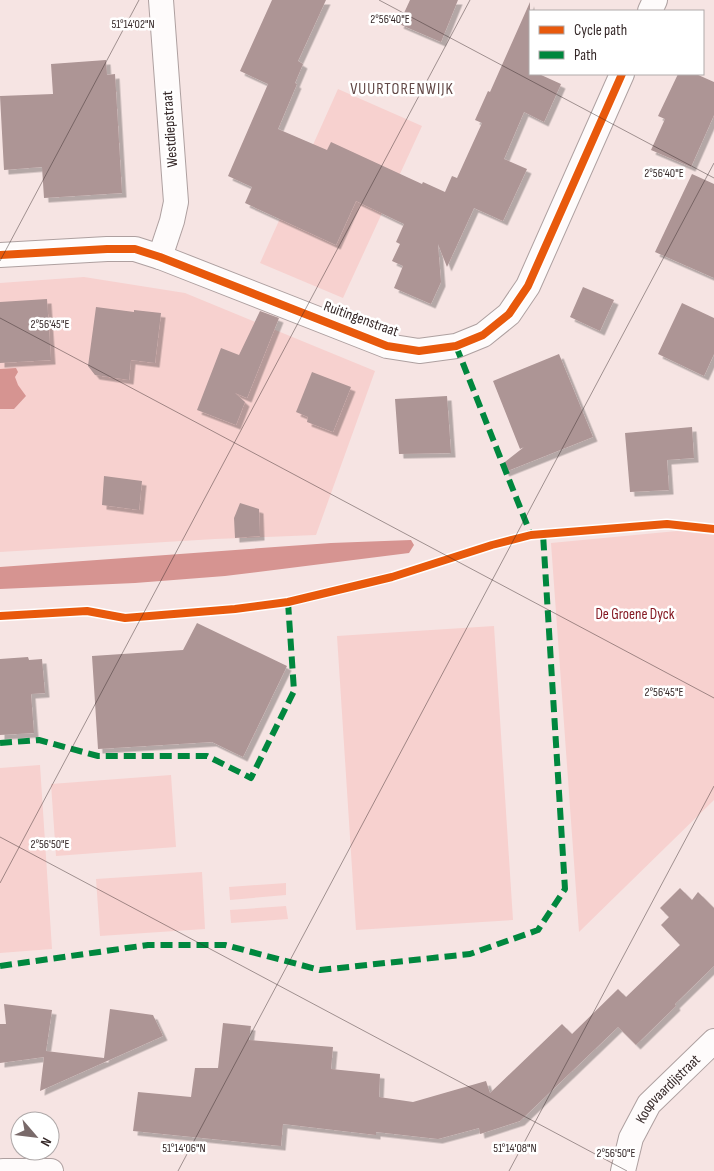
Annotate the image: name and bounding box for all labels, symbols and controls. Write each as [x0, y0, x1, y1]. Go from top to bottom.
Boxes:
legend [529, 10, 704, 75]
text: 2°56'40"E [370, 12, 410, 27]
text: 51°14'02"N [111, 17, 155, 32]
text: Cycle path [574, 21, 627, 40]
text: Path [574, 46, 597, 65]
district label: VUURTORENWIJK [350, 80, 454, 99]
street label: Westdiepstraat [158, 90, 182, 168]
text: 2°56'40"E [644, 166, 684, 181]
street label: Ruitingenstraat [321, 297, 401, 341]
text: 2°56'45"E [31, 317, 69, 332]
park label: De Groene Dyck [595, 605, 675, 624]
text: 2°56'45"E [645, 685, 683, 700]
text: 2°56'50"E [30, 837, 70, 852]
street label: Koopvaardijstraat [631, 1050, 705, 1127]
north arrow [10, 1111, 60, 1161]
text: N [37, 1135, 55, 1149]
text: 51°14'06"N [162, 1141, 206, 1156]
text: 51°14'08"N [493, 1141, 537, 1156]
text: 2°56'50"E [596, 1146, 636, 1161]

